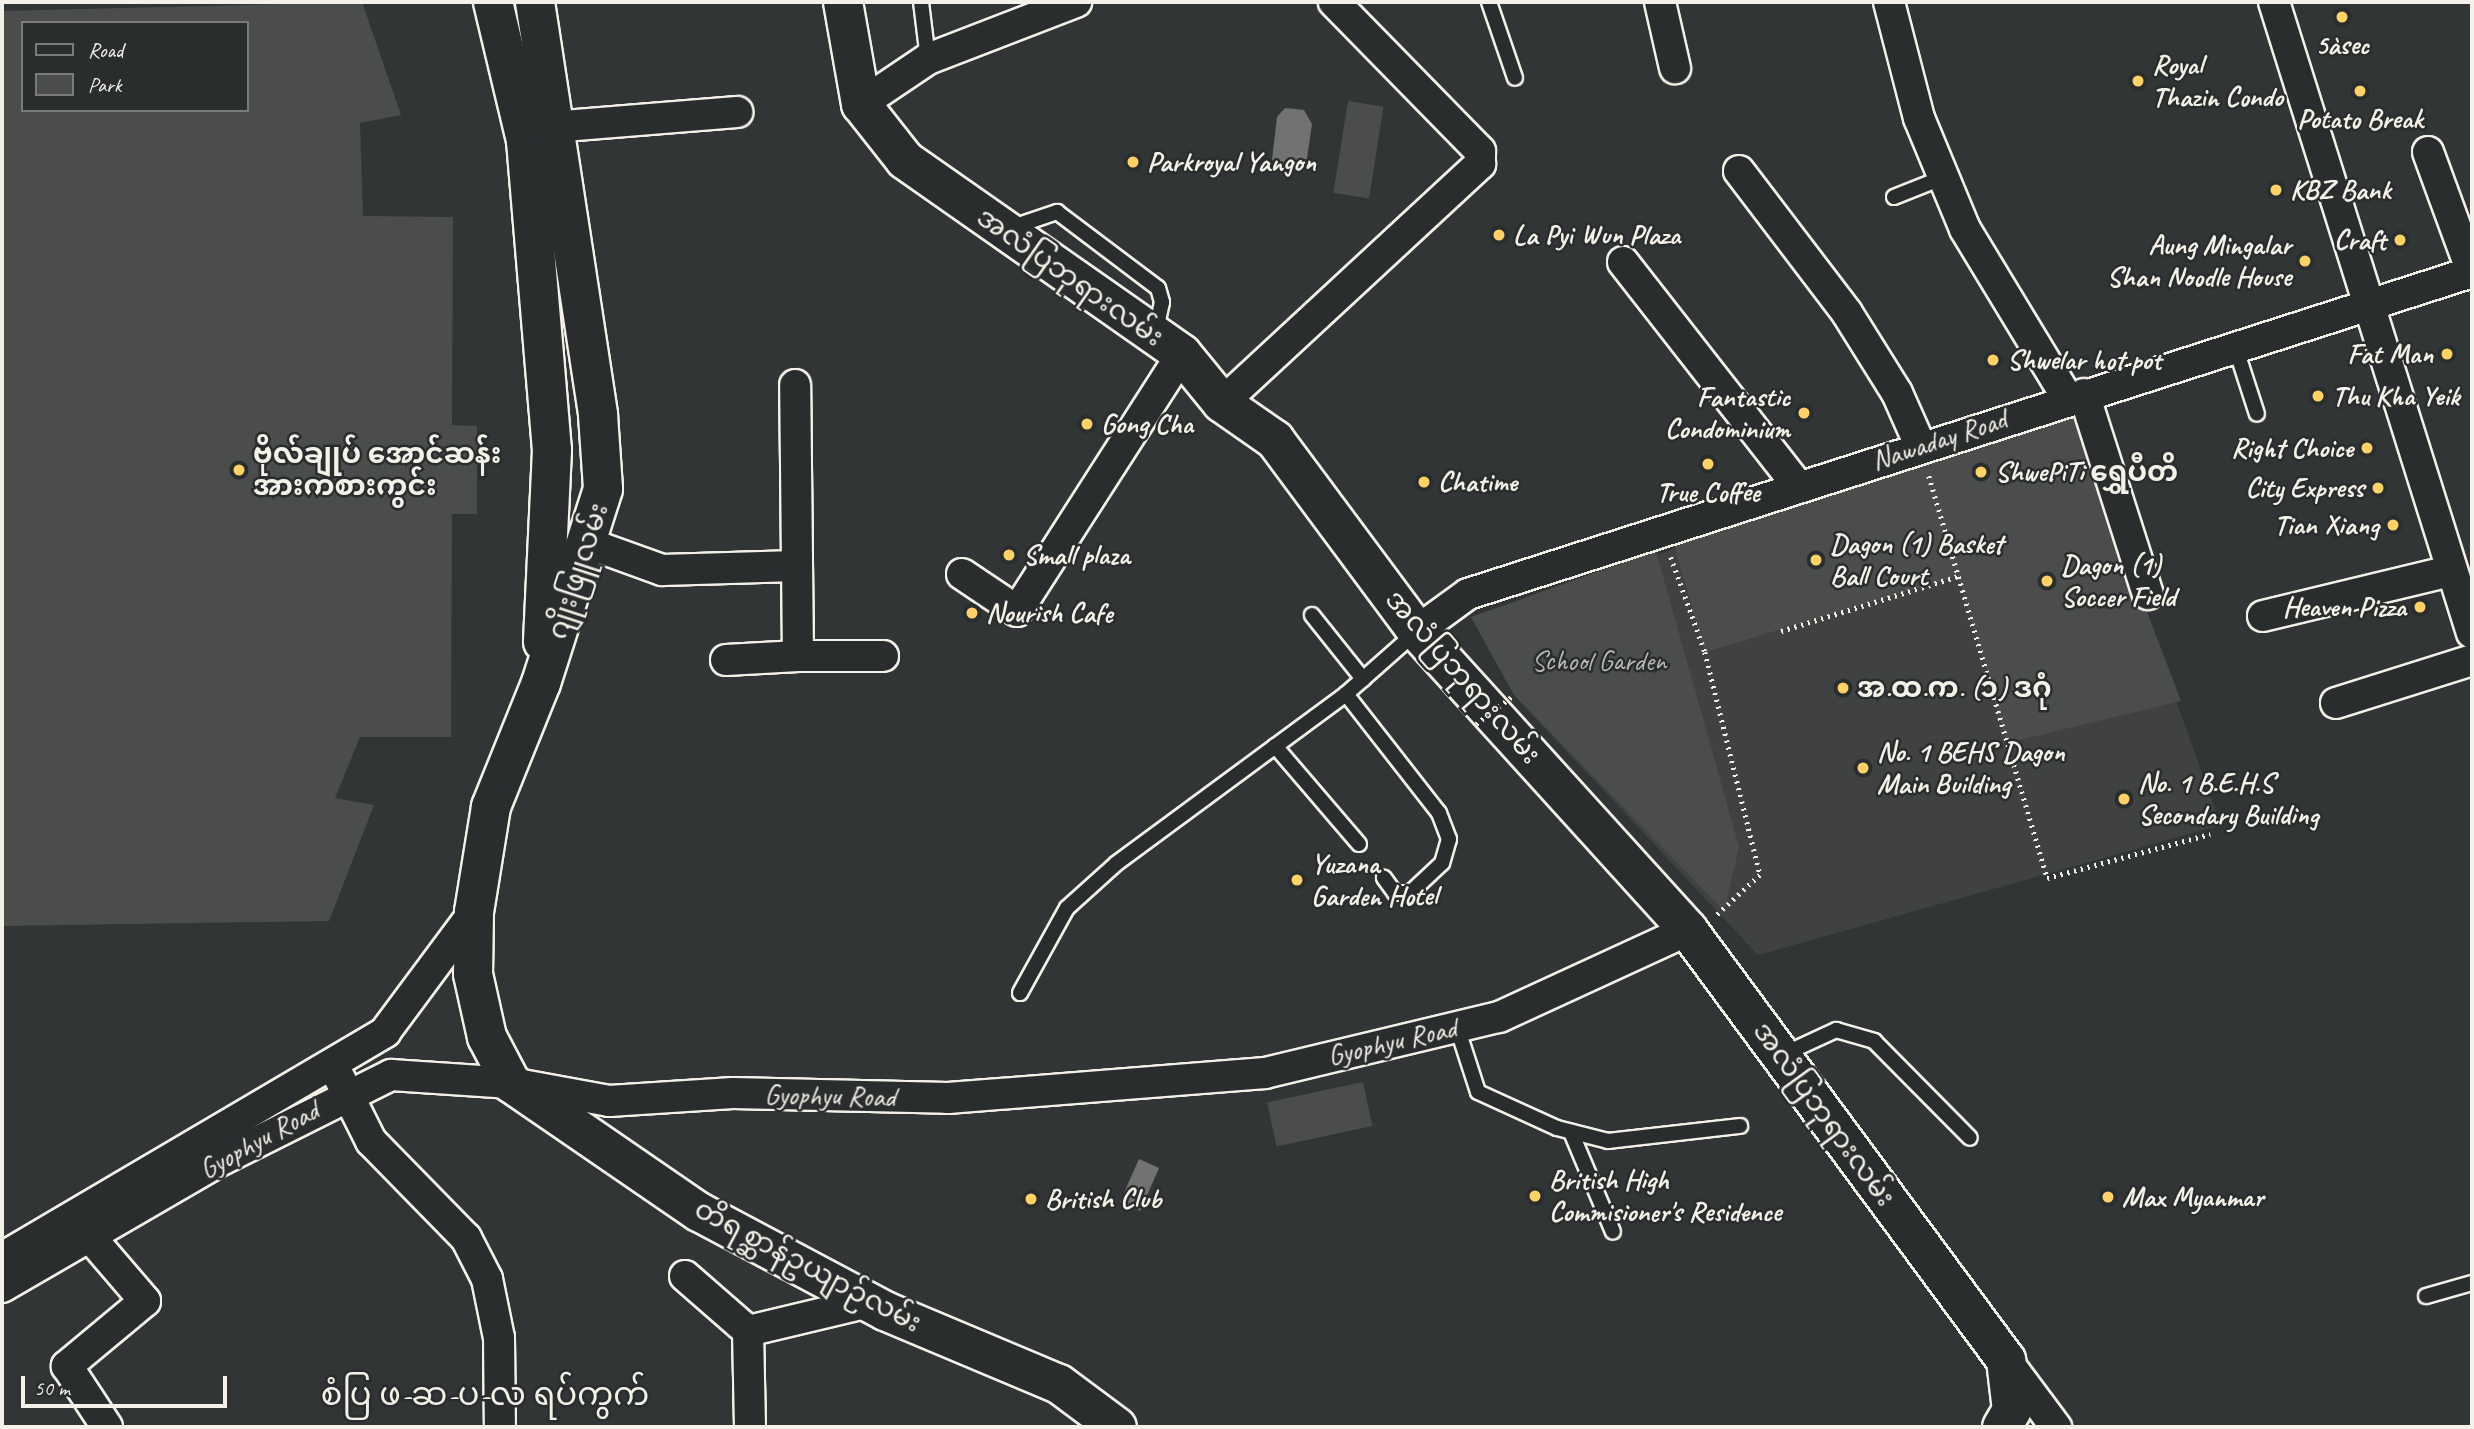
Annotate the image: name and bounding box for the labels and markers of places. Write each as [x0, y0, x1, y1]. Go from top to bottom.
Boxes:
marker: 5àsec [2334, 9, 2350, 25]
place label: 5àsec [2315, 28, 2369, 62]
place label: Royal Thazin Condo [2152, 48, 2283, 114]
marker: Royal Thazin Condo [2130, 73, 2146, 89]
marker: Potato Break [2352, 83, 2368, 99]
place label: Potato Break [2297, 102, 2423, 136]
place label: Parkroyal Yangon [1147, 145, 1316, 179]
marker: Parkroyal Yangon [1125, 154, 1141, 170]
place label: KBZ Bank [2290, 173, 2391, 207]
marker: KBZ Bank [2268, 182, 2284, 198]
place label: La Pyi Wun Plaza [1513, 218, 1680, 252]
place label: Craft [2334, 223, 2386, 257]
marker: La Pyi Wun Plaza [1491, 227, 1507, 243]
place label: Aung Mingalar Shan Noodle House [2106, 228, 2291, 294]
marker: Craft [2392, 232, 2408, 248]
marker: Aung Mingalar Shan Noodle House [2297, 253, 2313, 269]
place label: Fat Man [2347, 337, 2433, 371]
place label: Shwelar hot pot [2007, 343, 2161, 377]
marker: Fat Man [2439, 346, 2455, 362]
marker: Shwelar hot pot [1985, 352, 2001, 368]
place label: Thu Kha Yeik [2332, 379, 2461, 413]
place label: Fantastic Condominium [1665, 380, 1790, 446]
marker: Thu Kha Yeik [2310, 388, 2326, 404]
marker: Fantastic Condominium [1796, 405, 1812, 421]
place label: Gong Cha [1101, 407, 1194, 441]
marker: Gong Cha [1079, 416, 1095, 432]
place label: Right Choice [2231, 431, 2353, 465]
place label: ဗိုလ်ချုပ် အောင်ဆန်း အားကစားကွင်း [253, 437, 501, 503]
marker: Right Choice [2359, 440, 2375, 456]
place label: ShwePiTi ရွှေပီတိ [1995, 455, 2178, 489]
marker: True Coffee [1700, 456, 1716, 472]
marker: ဗိုလ်ချုပ် အောင်ဆန်း အားကစားကွင်း [231, 462, 247, 478]
marker: ShwePiTi ရွှေပီတိ [1973, 464, 1989, 480]
place label: Chatime [1438, 465, 1517, 499]
place label: City Express [2245, 471, 2364, 505]
marker: Chatime [1416, 474, 1432, 490]
place label: True Coffee [1656, 475, 1760, 509]
marker: City Express [2370, 480, 2386, 496]
place label: Tian Xiang [2275, 508, 2379, 542]
marker: Tian Xiang [2385, 517, 2401, 533]
place label: Dagon (1) Basket Ball Court [1830, 527, 2003, 593]
place label: Small plaza [1023, 538, 1130, 572]
marker: Small plaza [1001, 547, 1017, 563]
place label: Dagon (1) Soccer Field [2061, 548, 2176, 614]
marker: Dagon (1) Basket Ball Court [1808, 552, 1824, 568]
marker: Dagon (1) Soccer Field [2039, 573, 2055, 589]
place label: Heaven Pizza [2283, 590, 2406, 624]
place label: Nourish Cafe [986, 596, 1113, 630]
marker: Heaven Pizza [2412, 599, 2428, 615]
marker: Nourish Cafe [964, 605, 980, 621]
place label: အ.ထ.က. (၁) ဒဂုံ [1857, 671, 2052, 705]
marker: အ.ထ.က. (၁) ဒဂုံ [1835, 680, 1851, 696]
place label: No. 1 BEHS Dagon Main Building [1877, 735, 2065, 801]
marker: No. 1 BEHS Dagon Main Building [1855, 760, 1871, 776]
place label: No. 1 B.E.H.S Secondary Building [2138, 766, 2318, 832]
marker: No. 1 B.E.H.S Secondary Building [2116, 791, 2132, 807]
place label: Yuzana Garden Hotel [1311, 847, 1437, 913]
marker: Yuzana Garden Hotel [1289, 872, 1305, 888]
place label: British High Commisioner's Residence [1549, 1163, 1781, 1229]
place label: Max Myanmar [2122, 1180, 2264, 1214]
place label: British Club [1045, 1182, 1161, 1216]
marker: British High Commisioner's Residence [1527, 1188, 1543, 1204]
marker: Max Myanmar [2100, 1189, 2116, 1205]
marker: British Club [1023, 1191, 1039, 1207]

